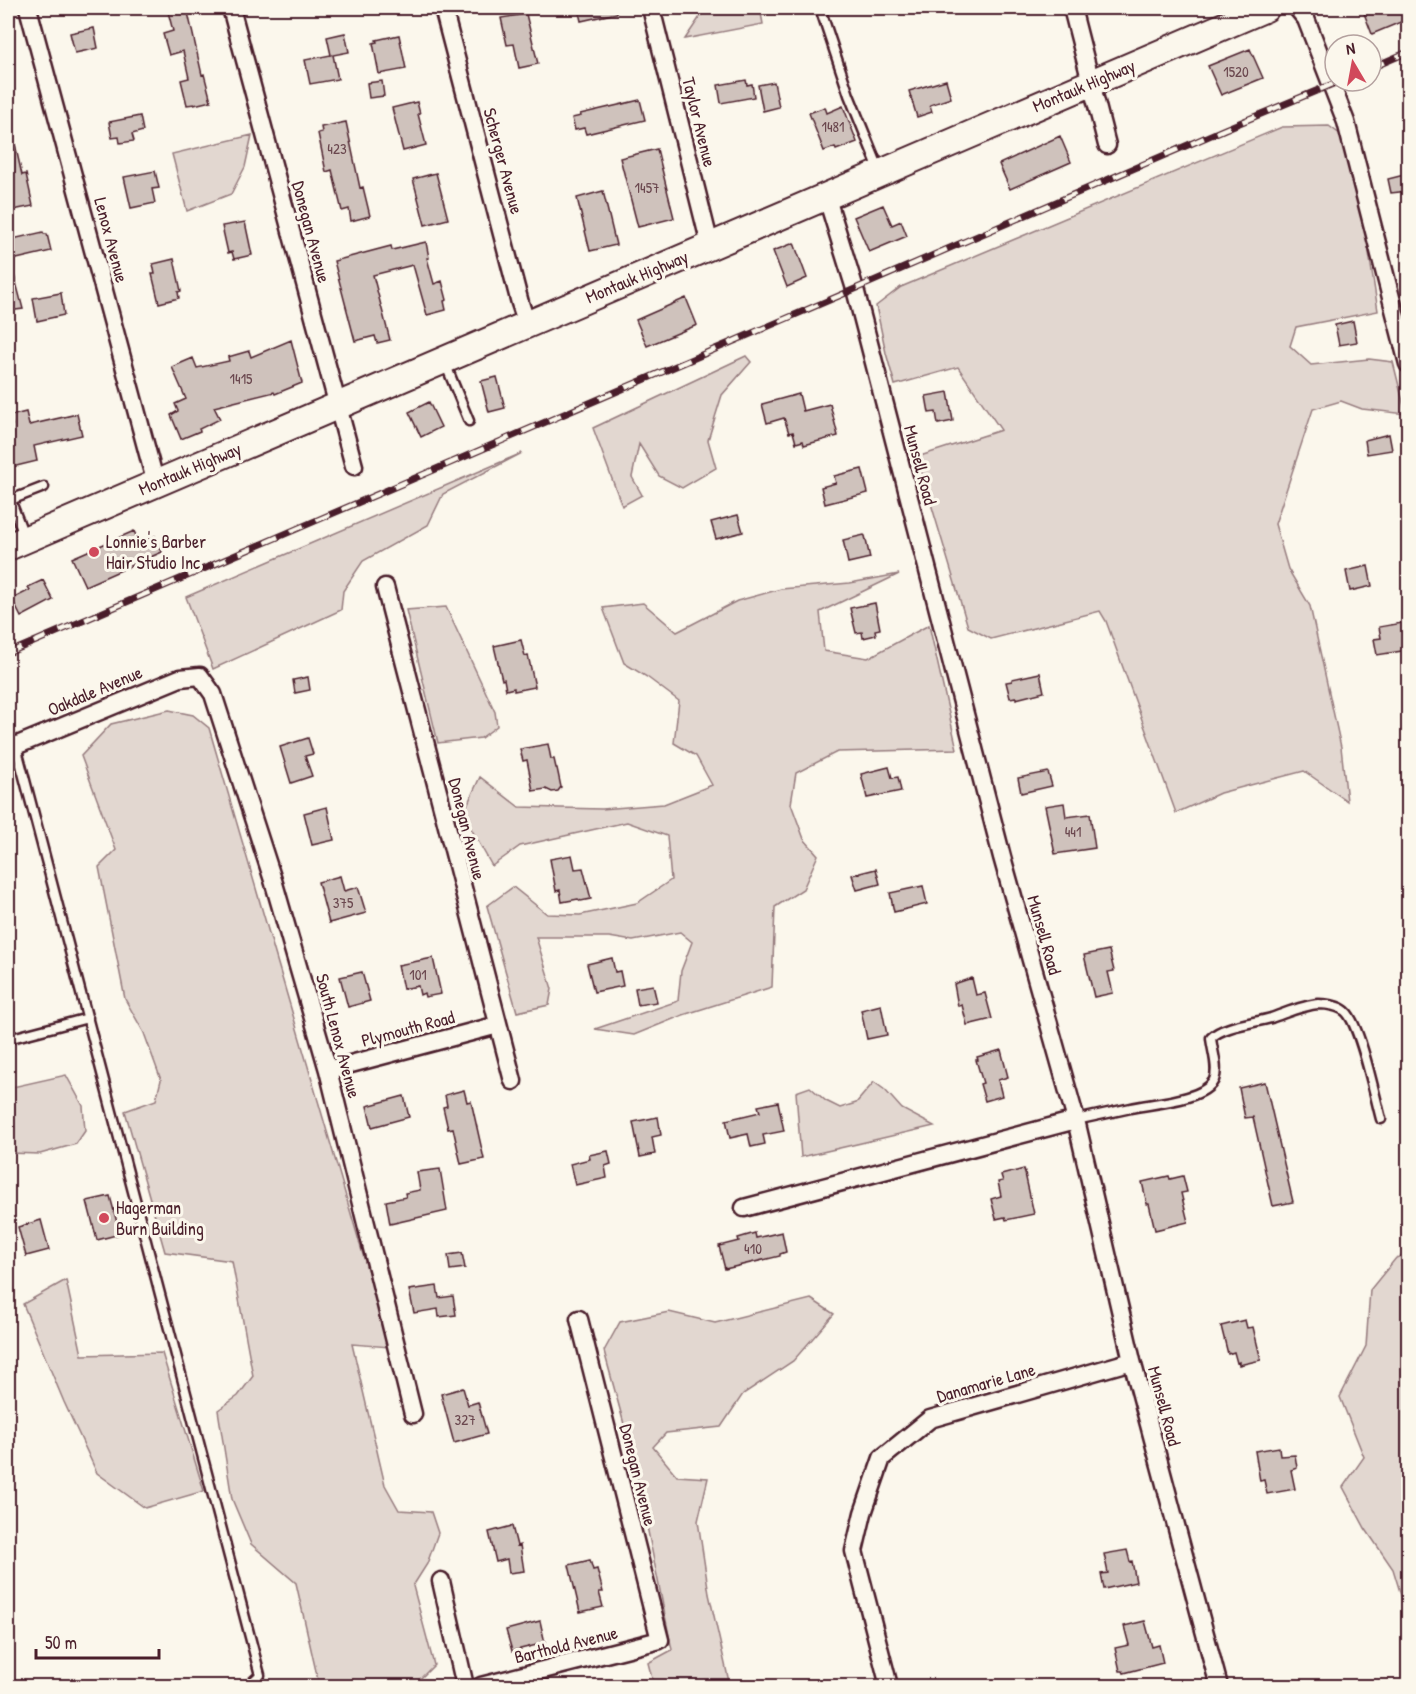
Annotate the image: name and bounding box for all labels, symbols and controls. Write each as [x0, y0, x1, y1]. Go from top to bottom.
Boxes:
north arrow [1323, 33, 1383, 93]
text: N [1344, 37, 1357, 60]
street label: Montauk Highway [1029, 53, 1139, 118]
house number: 1520 [1223, 61, 1249, 82]
street label: Taylor Avenue [676, 74, 723, 169]
street label: Scherger Avenue [477, 105, 530, 217]
house number: 1481 [821, 116, 845, 137]
house number: 423 [327, 138, 347, 159]
house number: 1457 [635, 177, 659, 198]
street label: Donegan Avenue [286, 178, 337, 285]
street label: Lenox Avenue [88, 195, 135, 285]
street label: Montauk Highway [582, 244, 692, 309]
house number: 1415 [230, 368, 253, 389]
street label: Munsell Road [898, 422, 943, 507]
street label: Montauk Highway [135, 436, 245, 501]
place label: Lonnie's Barber Hair Studio Inc [106, 529, 206, 575]
marker: Lonnie's Barber Hair Studio Inc [87, 545, 101, 559]
street label: Oakdale Avenue [44, 659, 146, 722]
street label: Donegan Avenue [443, 775, 492, 882]
house number: 441 [1065, 821, 1081, 842]
house number: 375 [333, 892, 354, 913]
street label: Munsell Road [1021, 892, 1068, 978]
house number: 101 [409, 964, 427, 985]
street label: South Lenox Avenue [310, 971, 367, 1101]
street label: Plymouth Road [359, 1004, 457, 1053]
place label: Hagerman Burn Building [116, 1195, 204, 1241]
marker: Hagerman Burn Building [97, 1211, 111, 1225]
house number: 410 [744, 1238, 762, 1259]
street label: Danamarie Lane [934, 1357, 1038, 1409]
street label: Munsell Road [1142, 1363, 1187, 1448]
house number: 327 [454, 1409, 476, 1430]
street label: Donegan Avenue [614, 1421, 663, 1528]
street label: Barthold Avenue [512, 1620, 620, 1669]
scale bar [36, 1622, 159, 1660]
text: 50 m [45, 1630, 77, 1655]

